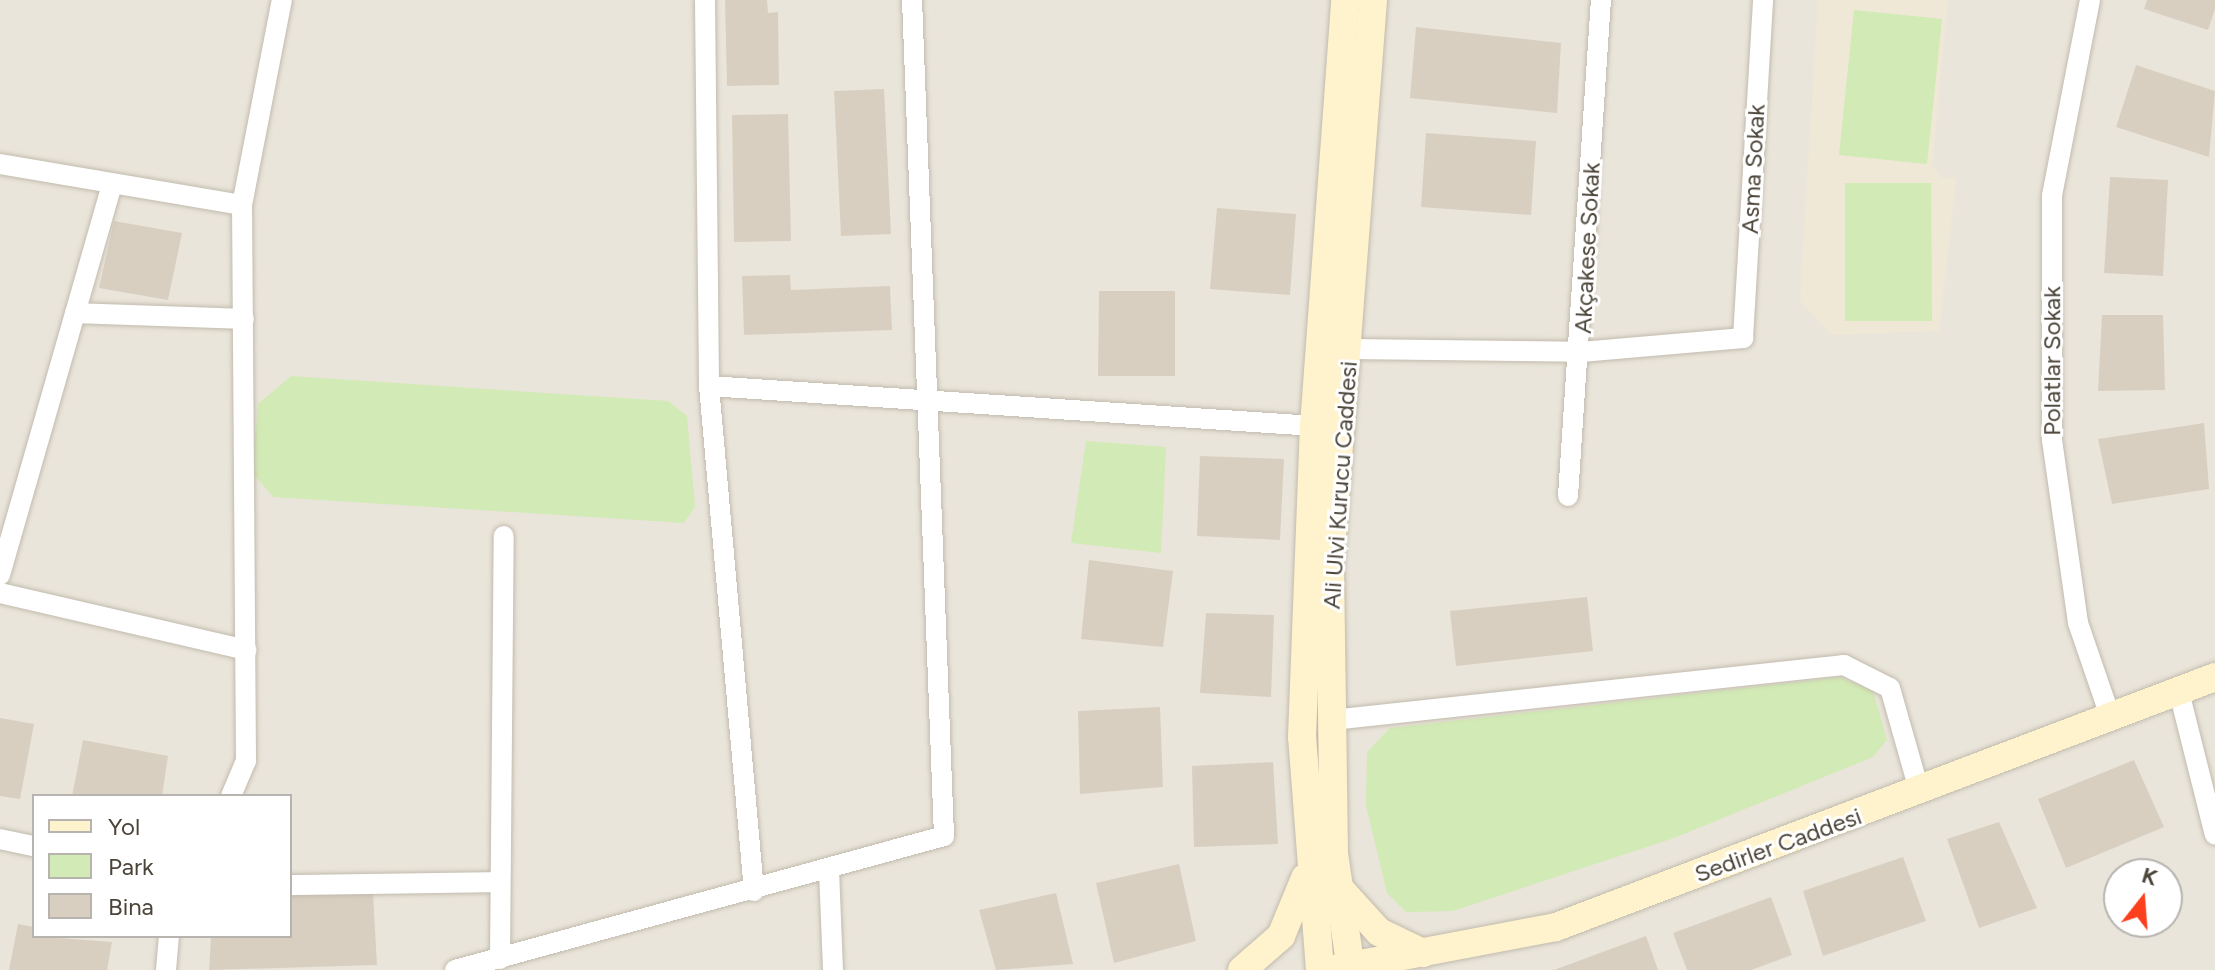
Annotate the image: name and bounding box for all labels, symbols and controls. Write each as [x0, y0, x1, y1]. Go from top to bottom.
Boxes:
street label: Asma Sokak [1735, 103, 1771, 235]
street label: Akçakese Sokak [1568, 162, 1606, 334]
street label: Polatlar Sokak [2038, 286, 2066, 436]
street label: Ali Ulvi Kurucu Caddesi [1317, 360, 1363, 610]
legend [32, 794, 292, 938]
street label: Sedirler Caddesi [1691, 801, 1865, 889]
text: Yol [108, 812, 140, 841]
text: Park [108, 852, 154, 881]
north arrow [2103, 858, 2183, 938]
text: K [2139, 861, 2161, 892]
text: Bina [108, 892, 154, 921]

